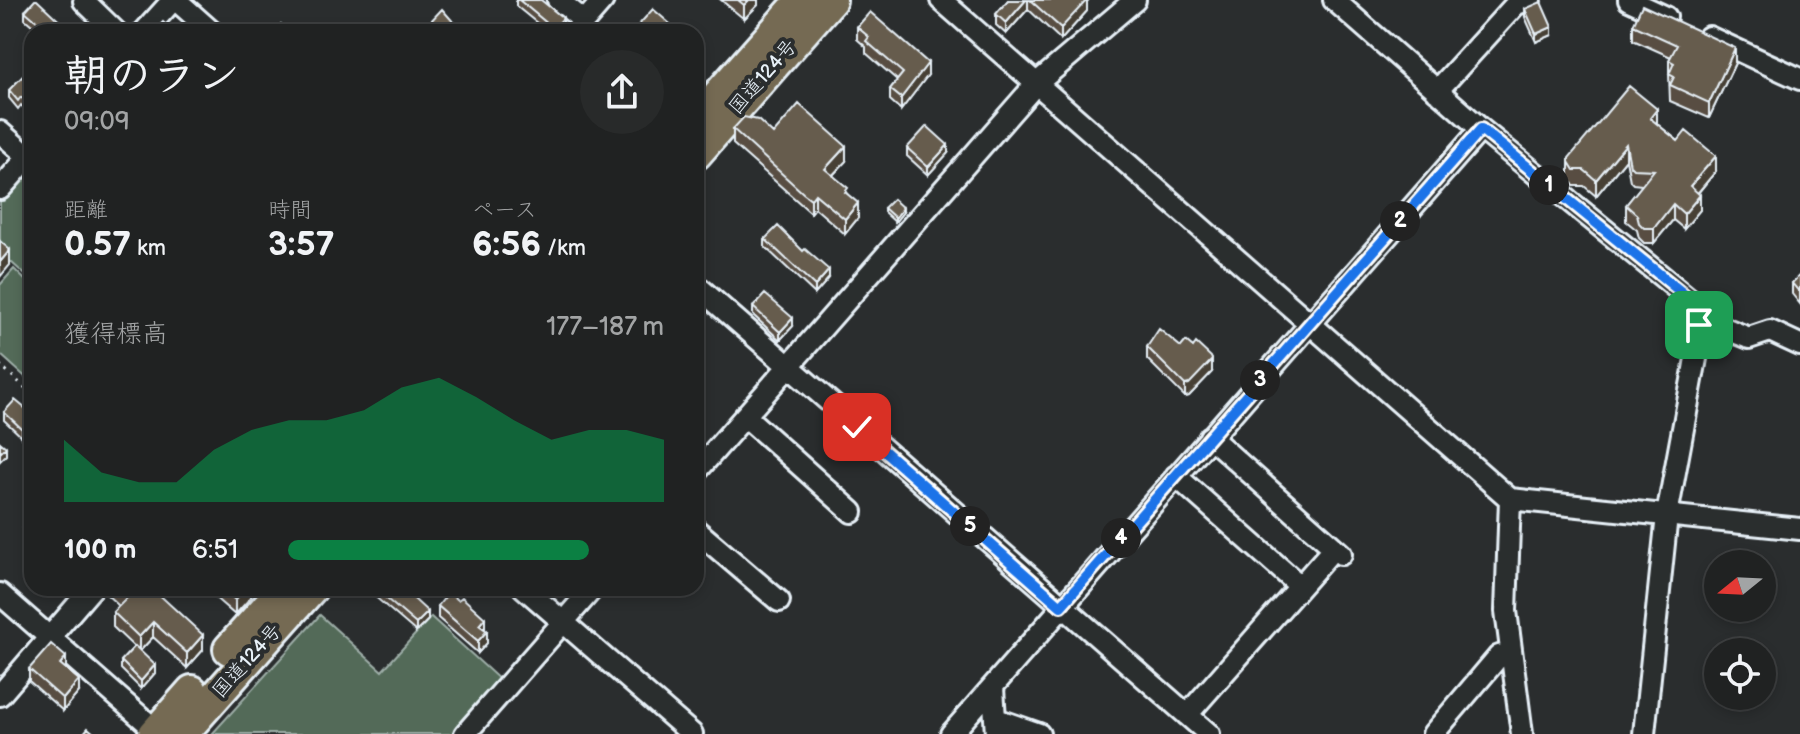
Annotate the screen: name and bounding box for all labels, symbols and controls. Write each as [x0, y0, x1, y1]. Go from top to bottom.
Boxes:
street label: 国道124号 [724, 35, 802, 119]
text: 朝のラン [64, 50, 240, 103]
button: share [580, 50, 664, 134]
text: 09:09 [64, 107, 130, 138]
pin: 1 [1529, 165, 1569, 205]
text: 1 [1544, 171, 1554, 198]
text: 距離 [64, 197, 108, 224]
text: 時間 [268, 197, 312, 224]
text: ペース [472, 197, 537, 224]
pin: 2 [1380, 201, 1420, 241]
text: 2 [1393, 207, 1407, 234]
text: 0.57 [64, 224, 131, 265]
text: 3:57 [268, 224, 334, 265]
text: 6:56 [472, 224, 541, 265]
text: km [131, 235, 166, 262]
text: /km [541, 235, 586, 262]
pin [1665, 291, 1733, 359]
icon: arrive [1677, 303, 1721, 347]
text: 177–187 m [546, 312, 664, 343]
text: 獲得標高 [64, 319, 168, 350]
pin: 3 [1240, 360, 1280, 400]
text: 3 [1254, 366, 1266, 393]
pin [823, 393, 891, 461]
icon: check [835, 405, 879, 449]
pin: 5 [950, 506, 990, 546]
text: 5 [964, 512, 976, 539]
pin: 4 [1101, 518, 1141, 558]
text: 4 [1115, 524, 1127, 551]
text: 100 m [64, 535, 137, 566]
text: 6:51 [192, 535, 238, 566]
north arrow [1704, 550, 1776, 622]
map controls [1704, 550, 1776, 710]
street label: 国道124号 [207, 619, 287, 703]
button: locate [1704, 638, 1776, 710]

